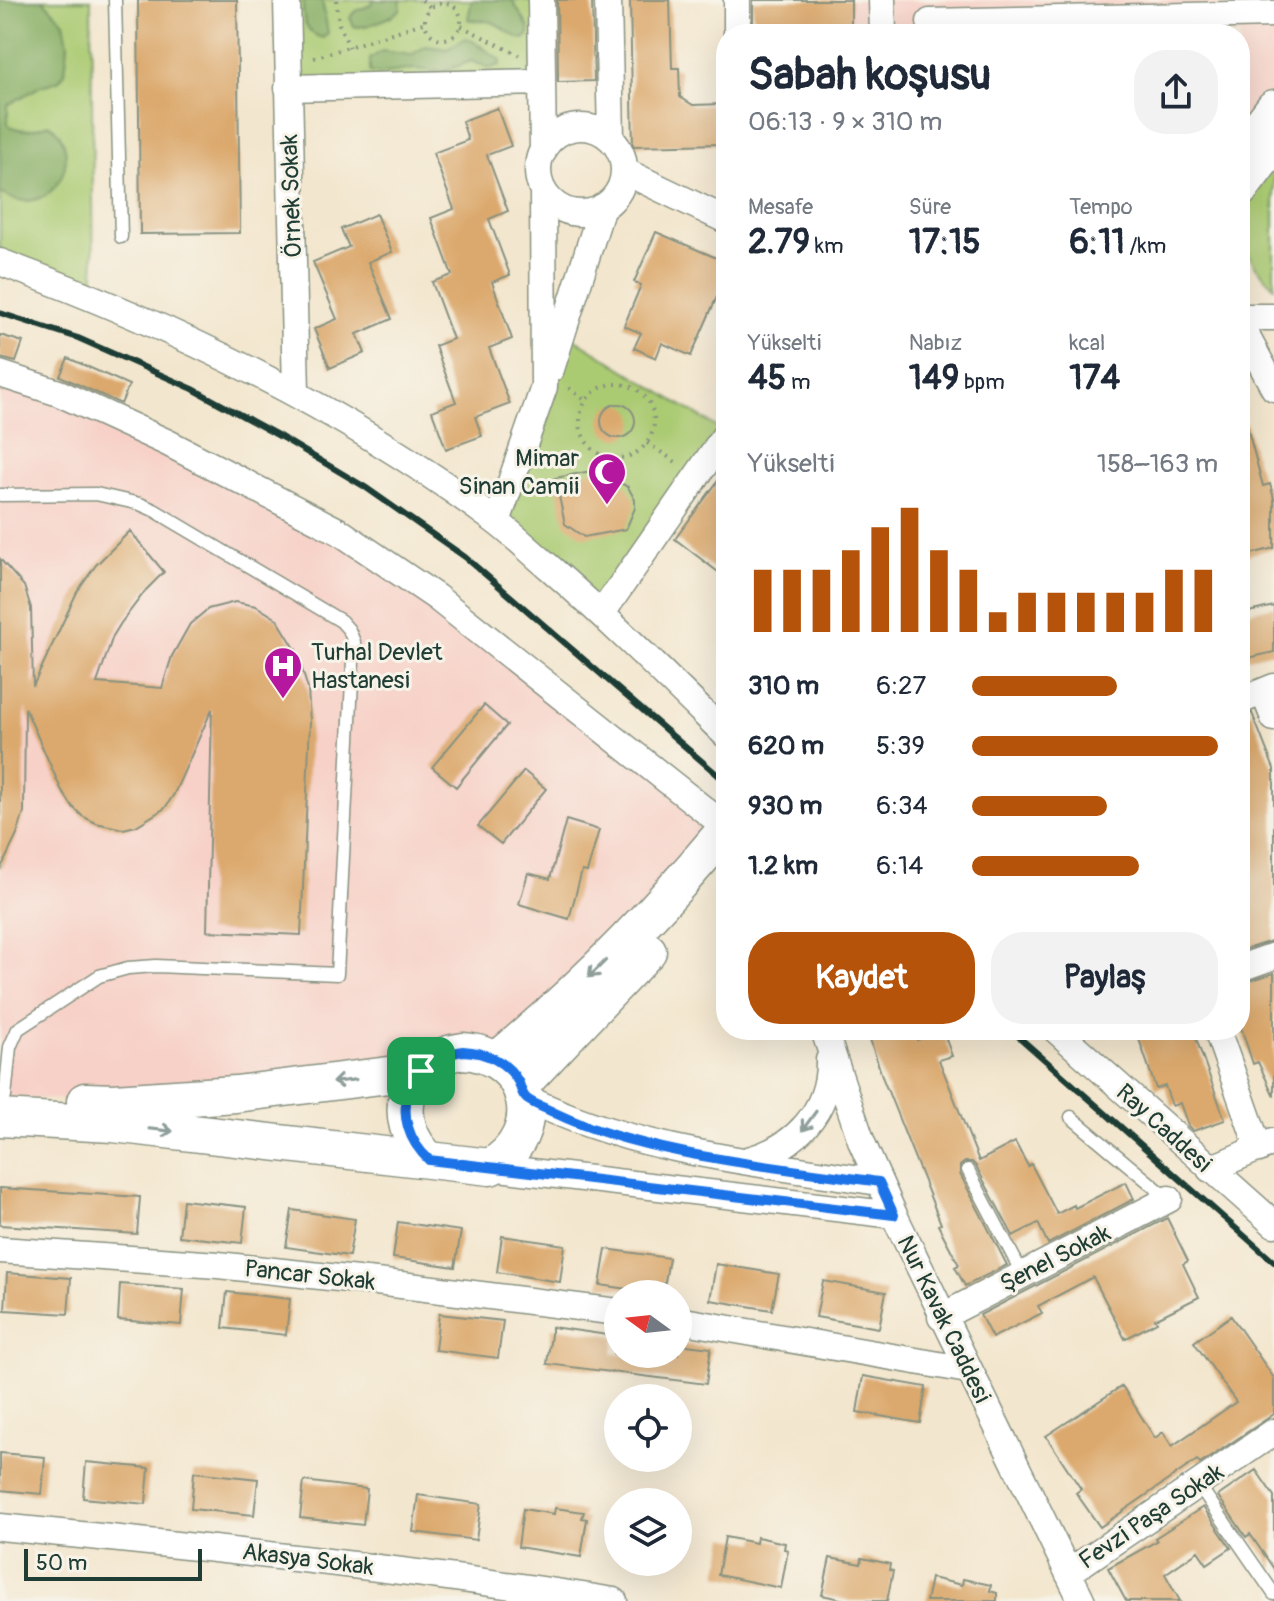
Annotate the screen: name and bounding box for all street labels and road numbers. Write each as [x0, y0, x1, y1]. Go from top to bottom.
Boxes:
street label: Örnek Sokak [275, 134, 308, 258]
street label: Ray Caddesi [1110, 1078, 1217, 1179]
street label: Şenel Sokak [995, 1218, 1115, 1299]
street label: Nur Kavak Caddesi [890, 1231, 997, 1408]
street label: Pancar Sokak [243, 1254, 377, 1297]
street label: Fevzi Paşa Sokak [1073, 1457, 1229, 1575]
street label: Akasya Sokak [241, 1537, 375, 1582]

